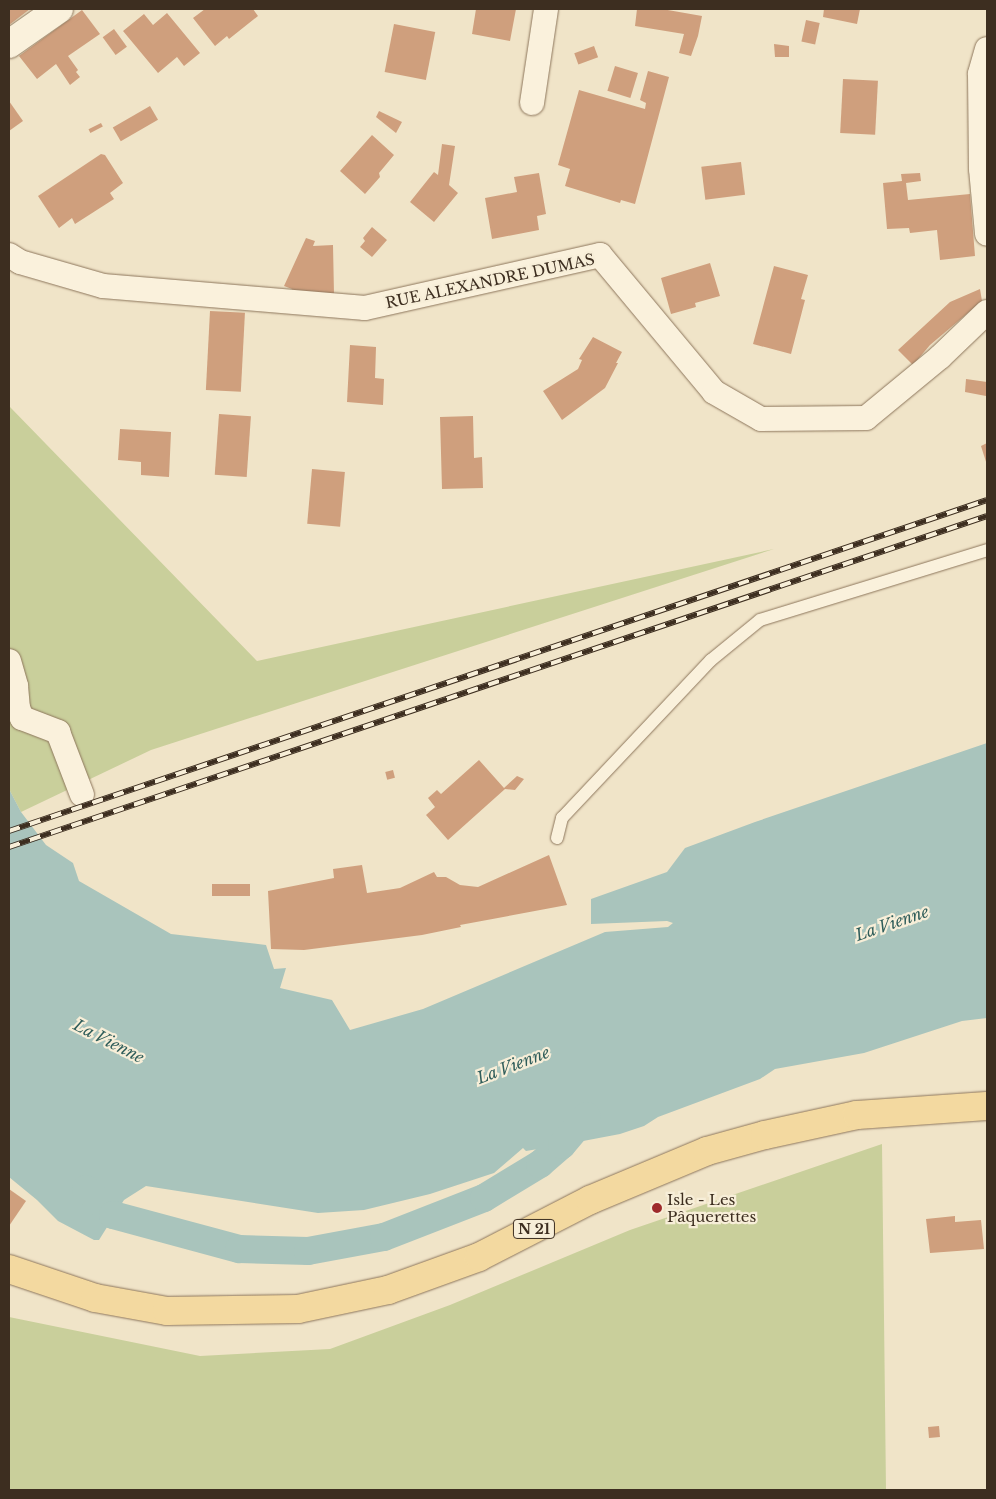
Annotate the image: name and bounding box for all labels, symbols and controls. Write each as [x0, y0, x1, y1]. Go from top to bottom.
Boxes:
street label: RUE ALEXANDRE DUMAS [383, 250, 597, 312]
water label: La Vienne [853, 901, 931, 945]
water label: La Vienne [70, 1015, 148, 1067]
water label: La Vienne [474, 1042, 552, 1088]
place label: Isle - Les Pâquerettes [667, 1190, 756, 1225]
marker: Isle - Les Pâquerettes [651, 1202, 663, 1214]
road number: N 21 [513, 1218, 555, 1240]

